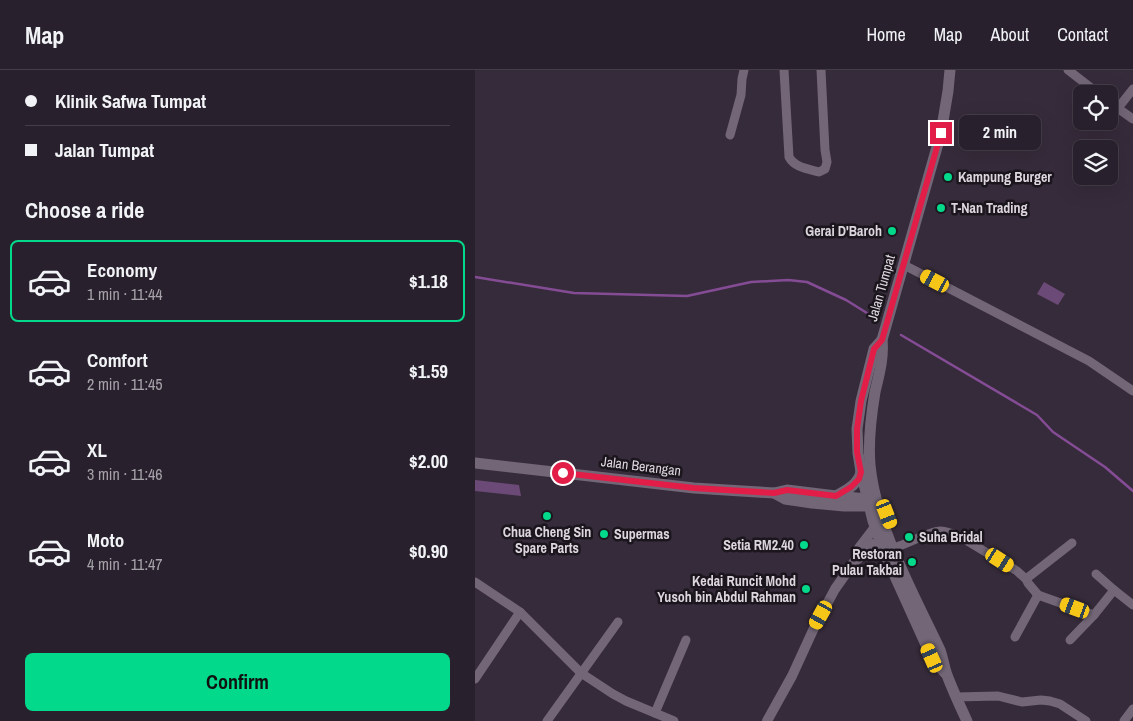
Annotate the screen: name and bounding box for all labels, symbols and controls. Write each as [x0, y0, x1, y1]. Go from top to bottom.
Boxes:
text: Map [25, 19, 64, 51]
text: Home [866, 22, 906, 47]
text: Map [934, 22, 963, 47]
text: About [991, 22, 1029, 47]
text: Contact [1057, 22, 1108, 47]
map controls [1073, 85, 1118, 185]
button: locate [1073, 85, 1118, 130]
text: Klinik Safwa Tumpat [55, 88, 206, 114]
callout: 2 min [959, 116, 1041, 150]
text: 2 min [983, 121, 1017, 143]
route end [930, 122, 952, 144]
text: Jalan Tumpat [55, 137, 154, 163]
button: layers [1073, 140, 1118, 185]
place label: Kampung Burger [958, 168, 1052, 186]
marker: Kampung Burger [942, 171, 954, 183]
text: Choose a ride [25, 195, 144, 225]
place label: T-Nan Trading [951, 199, 1028, 217]
marker: T-Nan Trading [935, 202, 947, 214]
place label: Gerai D'Baroh [805, 222, 882, 240]
marker: Gerai D'Baroh [886, 225, 898, 237]
street label: Jalan Tumpat [863, 253, 899, 323]
text: Economy [87, 257, 157, 283]
icon: car [27, 259, 72, 304]
car [918, 267, 951, 295]
text: $1.18 [409, 268, 448, 294]
text: 1 min · 11:44 [87, 283, 163, 305]
text: Comfort [87, 347, 148, 373]
icon: car [27, 349, 72, 394]
text: $1.59 [409, 358, 448, 384]
text: 2 min · 11:45 [87, 373, 163, 395]
text: XL [87, 437, 107, 463]
icon: car [27, 439, 72, 484]
text: $2.00 [409, 448, 448, 474]
street label: Jalan Berangan [600, 452, 682, 480]
route start [552, 462, 574, 484]
text: 3 min · 11:46 [87, 463, 163, 485]
car [874, 497, 899, 531]
marker: Chua Cheng Sin Spare Parts [541, 510, 553, 522]
place label: Chua Cheng Sin Spare Parts [503, 523, 591, 557]
place label: Supermas [614, 525, 670, 543]
text: Moto [87, 527, 124, 553]
marker: Supermas [598, 528, 610, 540]
place label: Suha Bridal [919, 528, 983, 546]
icon: car [27, 529, 72, 574]
marker: Suha Bridal [903, 531, 915, 543]
place label: Setia RM2.40 [723, 536, 794, 554]
text: $0.90 [409, 538, 448, 564]
marker: Setia RM2.40 [798, 539, 810, 551]
place label: Restoran Pulau Takbai [832, 545, 902, 579]
car [983, 546, 1016, 574]
text: 4 min · 11:47 [87, 553, 163, 575]
marker: Restoran Pulau Takbai [906, 556, 918, 568]
place label: Kedai Runcit Mohd Yusoh bin Abdul Rahman [657, 572, 796, 606]
marker: Kedai Runcit Mohd Yusoh bin Abdul Rahman [800, 583, 812, 595]
car [1058, 596, 1091, 620]
car [807, 598, 834, 632]
car [919, 641, 944, 675]
button: Confirm [25, 653, 450, 711]

